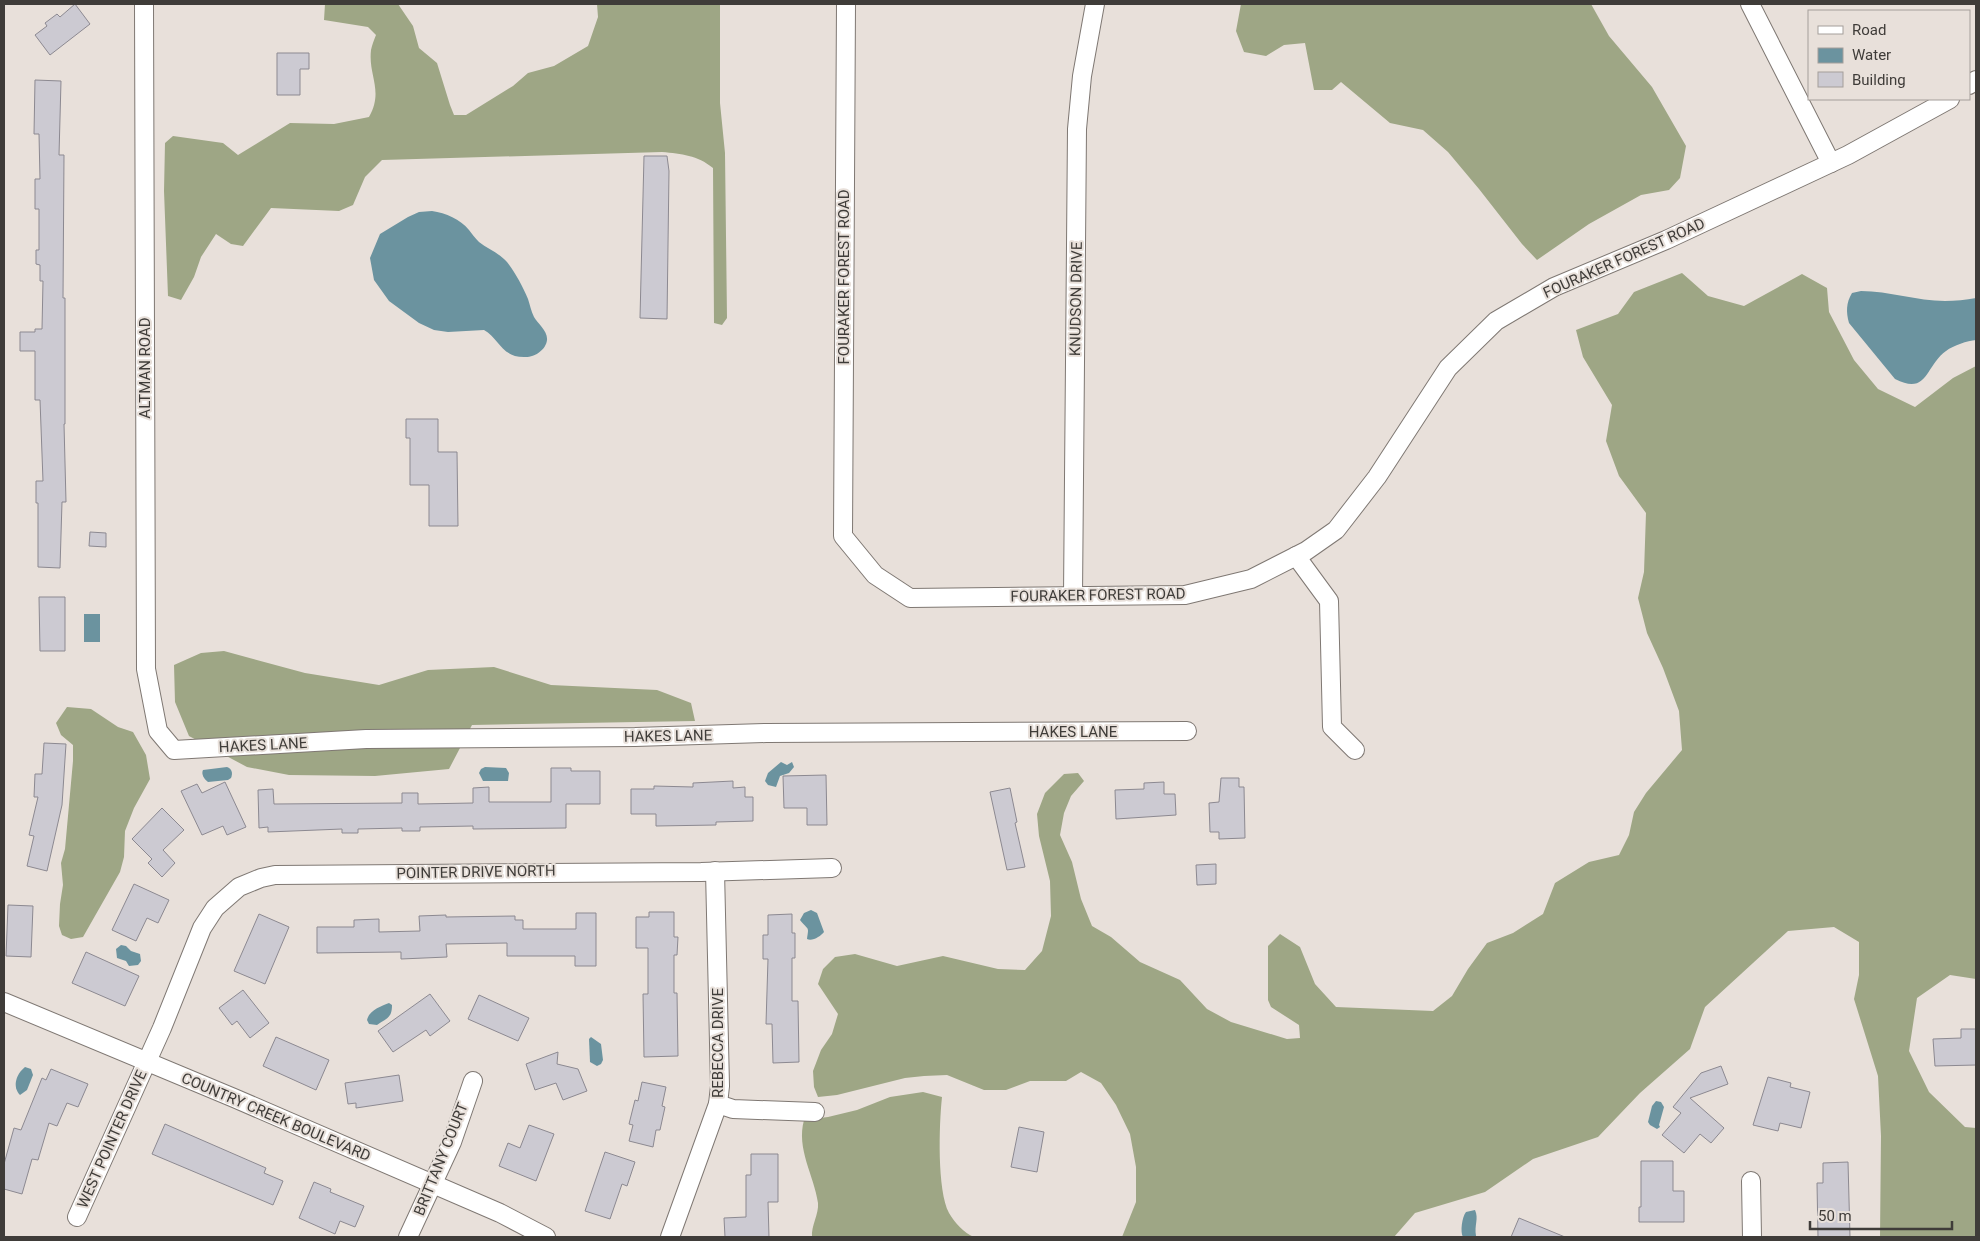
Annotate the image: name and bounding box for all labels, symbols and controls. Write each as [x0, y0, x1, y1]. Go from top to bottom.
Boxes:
legend [1808, 10, 1970, 100]
text: Road [1852, 21, 1886, 39]
text: Water [1852, 46, 1891, 64]
text: Building [1852, 71, 1906, 89]
street label: FOURAKER FOREST ROAD [835, 190, 853, 364]
street label: FOURAKER FOREST ROAD [1540, 214, 1708, 302]
street label: KNUDSON DRIVE [1066, 241, 1086, 356]
street label: ALTMAN ROAD [136, 317, 154, 419]
street label: FOURAKER FOREST ROAD [1010, 584, 1186, 606]
street label: HAKES LANE [1029, 723, 1118, 741]
street label: HAKES LANE [624, 726, 713, 746]
street label: HAKES LANE [218, 734, 308, 756]
street label: POINTER DRIVE NORTH [396, 862, 556, 882]
street label: REBECCA DRIVE [709, 988, 727, 1098]
street label: WEST POINTER DRIVE [73, 1067, 151, 1211]
street label: COUNTRY CREEK BOULEVARD [179, 1069, 373, 1165]
street label: BRITTANY COURT [410, 1100, 472, 1218]
scale bar [1810, 1198, 1952, 1230]
text: 50 m [1818, 1207, 1852, 1225]

